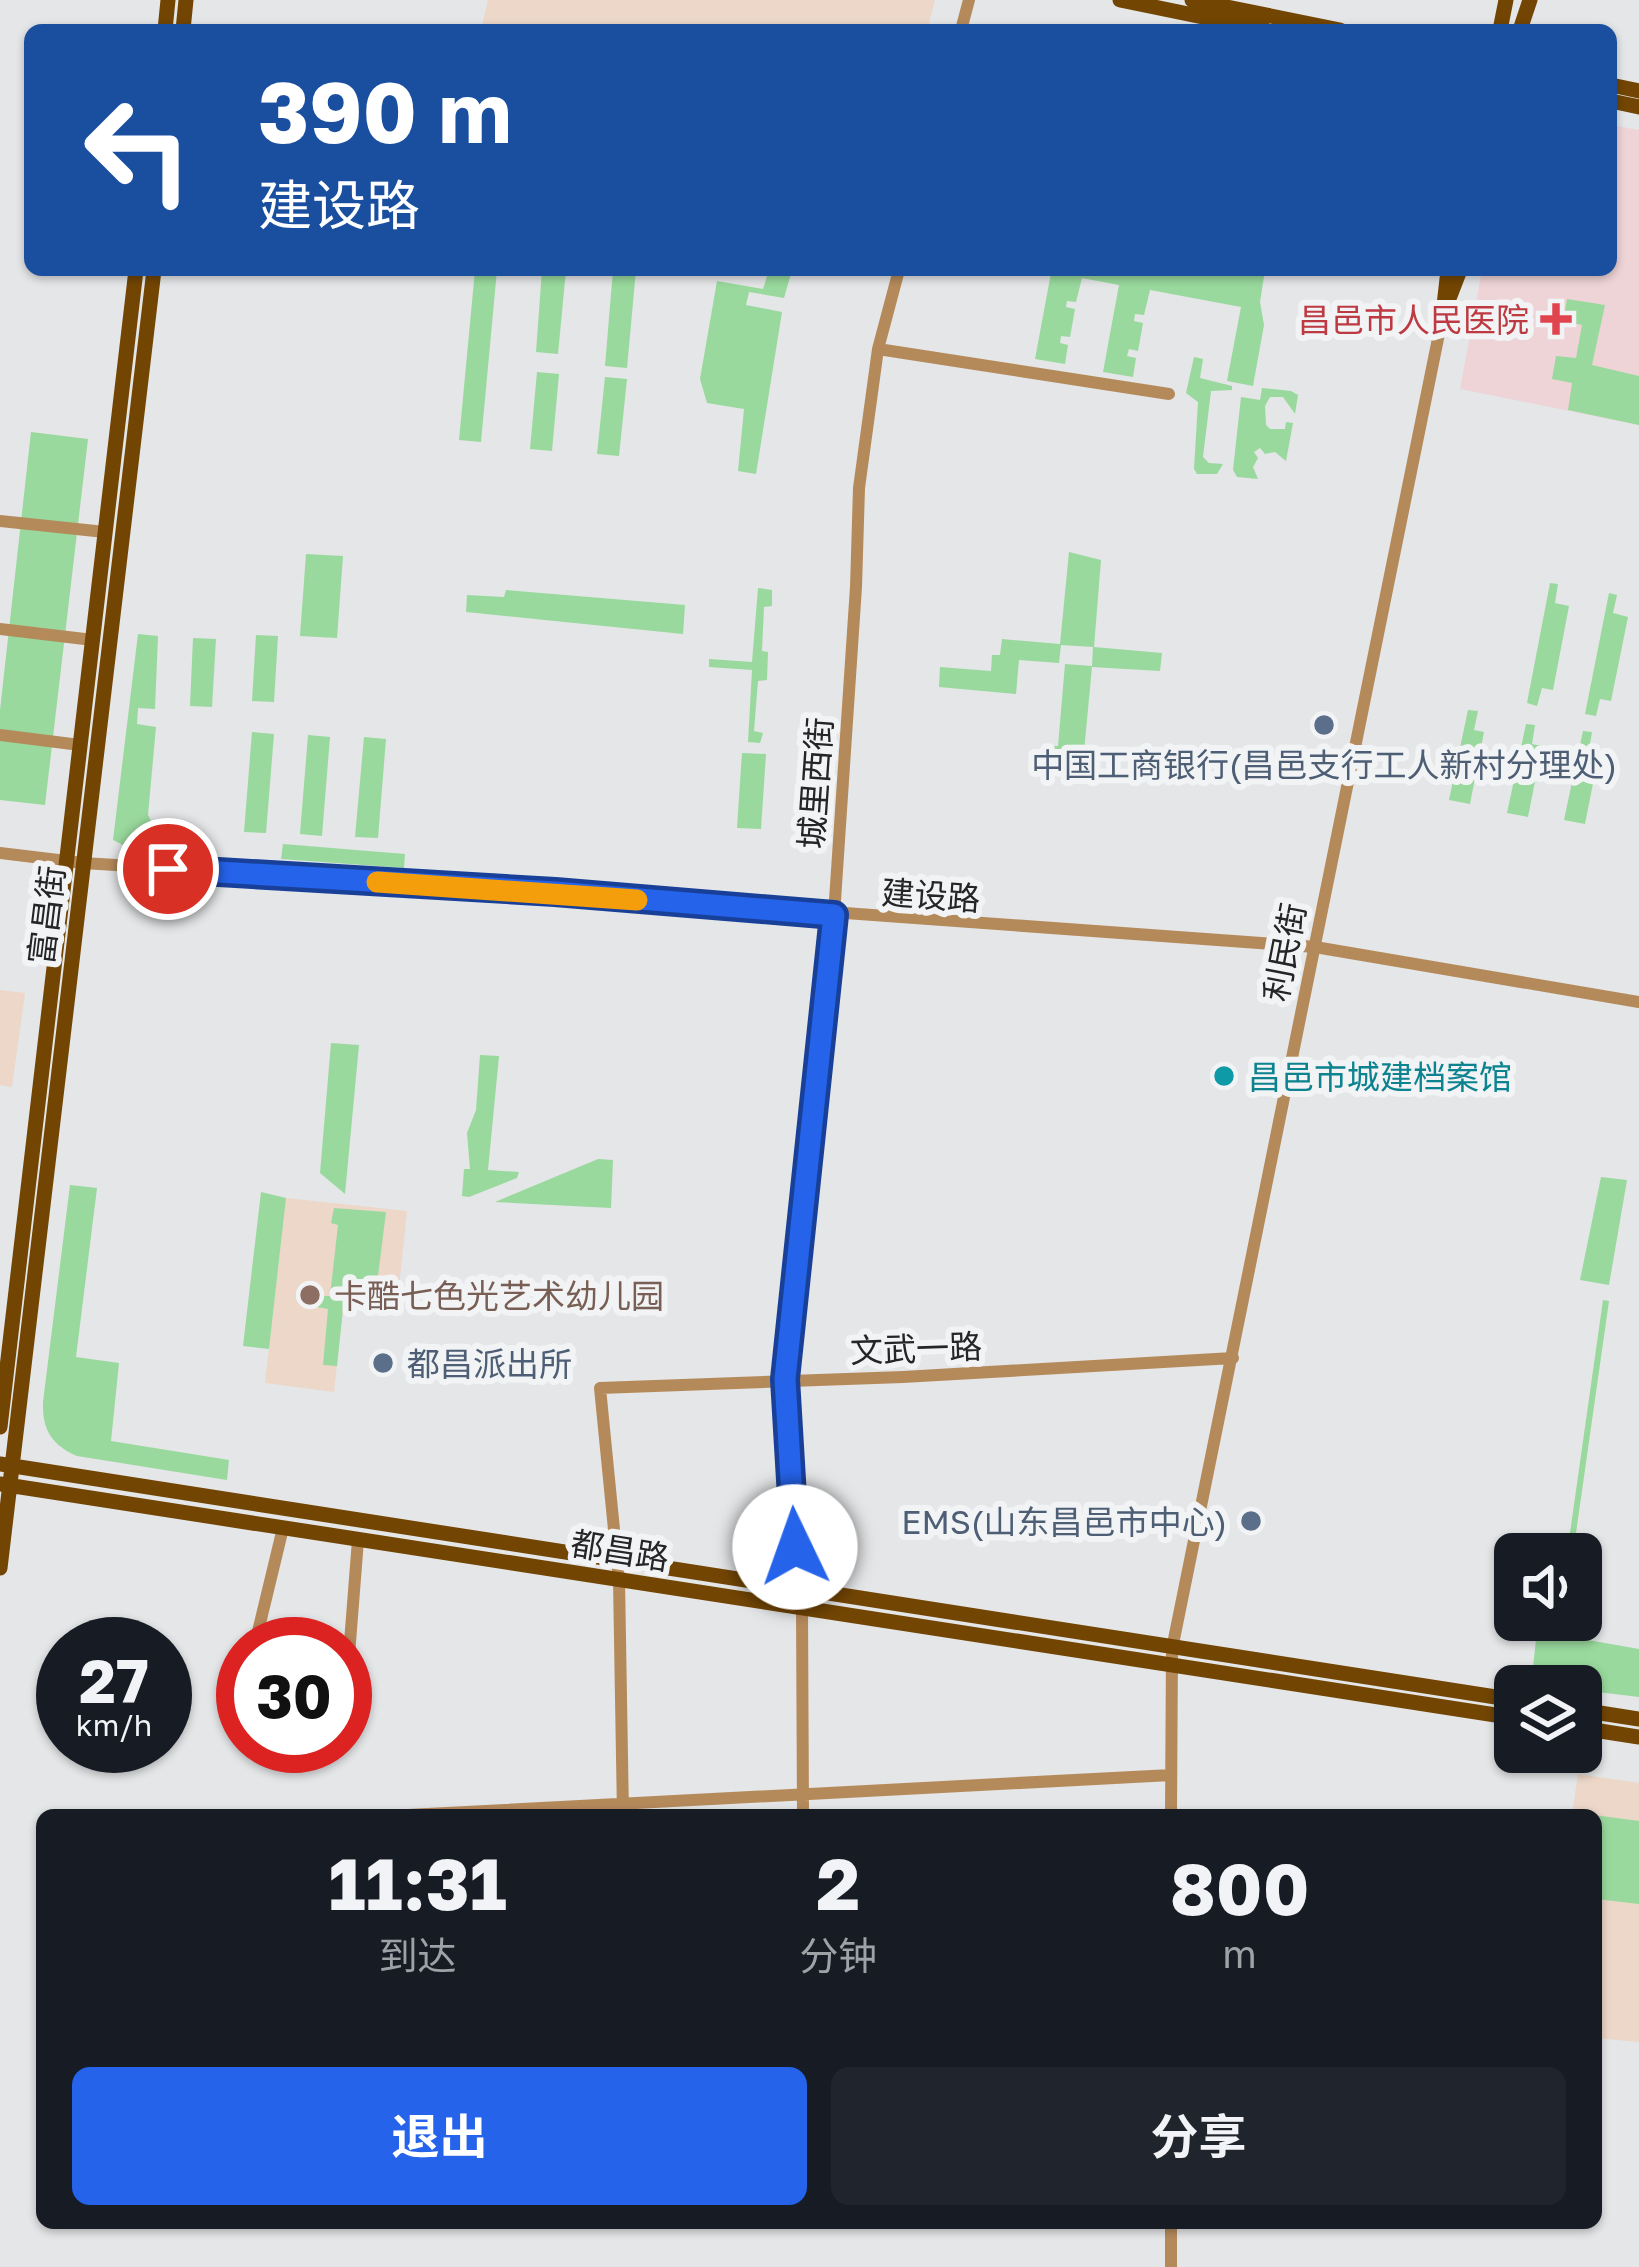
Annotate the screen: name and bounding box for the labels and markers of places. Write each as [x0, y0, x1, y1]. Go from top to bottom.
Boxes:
place label: 昌邑市人民医院 [1298, 300, 1529, 339]
marker: 昌邑市人民医院 [1540, 303, 1572, 335]
marker: 中国工商银行(昌邑支行工人新村分理处) [1311, 712, 1337, 738]
place label: 中国工商银行(昌邑支行工人新村分理处) [1031, 745, 1617, 784]
pin [117, 818, 219, 920]
place label: 昌邑市城建档案馆 [1248, 1057, 1512, 1096]
marker: 昌邑市城建档案馆 [1211, 1063, 1237, 1089]
place label: 卡酷七色光艺术幼儿园 [334, 1276, 664, 1315]
marker: 卡酷七色光艺术幼儿园 [297, 1282, 323, 1308]
place label: 都昌派出所 [407, 1344, 572, 1383]
marker: 都昌派出所 [370, 1350, 396, 1376]
place label: EMS(山东昌邑市中心) [901, 1502, 1227, 1541]
marker: EMS(山东昌邑市中心) [1238, 1508, 1264, 1534]

